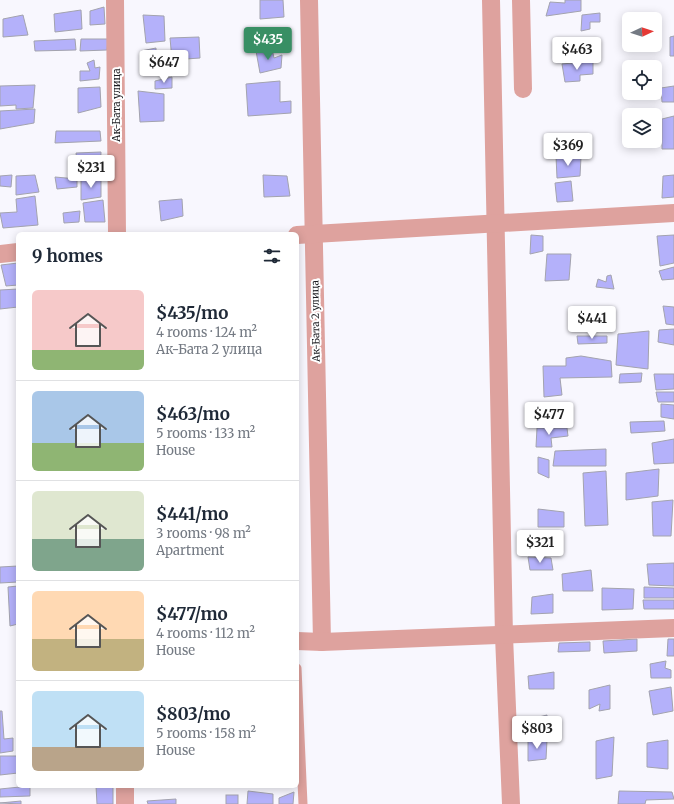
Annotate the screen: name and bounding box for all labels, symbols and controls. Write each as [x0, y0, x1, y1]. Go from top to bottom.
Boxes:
north arrow [622, 12, 662, 52]
map controls [622, 12, 662, 148]
pin: $435 [244, 27, 292, 61]
text: $435 [253, 31, 283, 48]
pin: $463 [553, 37, 601, 71]
text: $463 [561, 41, 593, 58]
pin: $647 [140, 50, 188, 84]
text: $647 [148, 54, 180, 71]
button: locate [622, 60, 662, 100]
street label: Ак-Бата улица [110, 68, 123, 143]
button: layers [622, 108, 662, 148]
pin: $369 [544, 133, 592, 167]
text: $369 [552, 137, 584, 154]
pin: $231 [67, 155, 115, 189]
text: $231 [77, 159, 105, 176]
text: 9 homes [32, 245, 103, 267]
icon: filters [261, 245, 283, 267]
street label: Ак-Бата 2 улица [308, 279, 323, 363]
text: $435/mo [156, 302, 228, 324]
icon: home [64, 306, 112, 354]
pin: $441 [568, 306, 616, 340]
text: $441 [577, 310, 607, 327]
text: 4 rooms · 124 m² [156, 324, 257, 341]
text: Ак-Бата 2 улица [156, 341, 262, 358]
pin: $477 [525, 402, 573, 436]
text: $463/mo [156, 403, 230, 425]
text: $477 [534, 406, 564, 423]
icon: home [64, 407, 112, 455]
text: 5 rooms · 133 m² [156, 425, 255, 442]
text: House [156, 442, 195, 459]
text: $441/mo [156, 503, 229, 525]
icon: home [64, 507, 112, 555]
text: 3 rooms · 98 m² [156, 525, 251, 542]
pin: $321 [516, 530, 564, 564]
text: $321 [526, 534, 554, 551]
text: Apartment [156, 542, 224, 559]
text: $477/mo [156, 603, 228, 625]
icon: home [64, 607, 112, 655]
text: 4 rooms · 112 m² [156, 625, 255, 642]
text: House [156, 642, 195, 659]
text: $803/mo [156, 703, 230, 725]
icon: home [64, 707, 112, 755]
pin: $803 [513, 716, 561, 750]
text: $803 [521, 720, 553, 737]
text: 5 rooms · 158 m² [156, 725, 256, 742]
text: House [156, 742, 195, 759]

